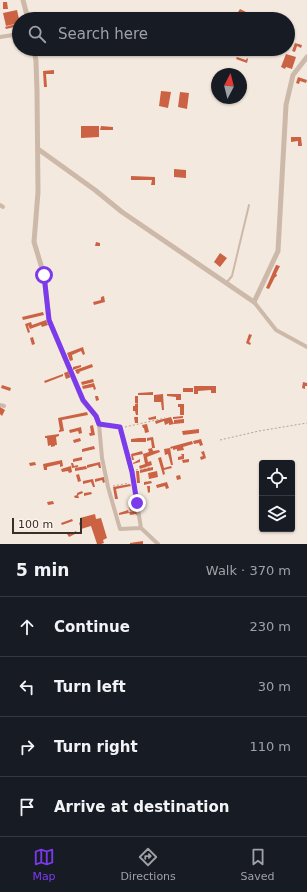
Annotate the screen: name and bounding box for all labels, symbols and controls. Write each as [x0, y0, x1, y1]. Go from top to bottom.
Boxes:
search box [12, 12, 295, 56]
icon: search [26, 23, 48, 45]
text: Search here [58, 25, 148, 43]
north arrow [211, 68, 247, 104]
route start [35, 266, 53, 284]
map controls [259, 460, 295, 532]
button: locate [259, 460, 295, 496]
route end [128, 494, 146, 512]
button: layers [259, 496, 295, 532]
scale bar [12, 516, 82, 535]
text: 100 m [18, 518, 53, 531]
text: 5 min [16, 560, 69, 580]
text: Walk · 370 m [206, 563, 291, 578]
icon: ahead [16, 616, 38, 638]
text: Continue [54, 618, 130, 636]
text: 230 m [249, 619, 291, 634]
icon: left [16, 676, 38, 698]
text: Turn left [54, 678, 126, 696]
text: 30 m [258, 679, 291, 694]
icon: right [16, 736, 38, 758]
text: Turn right [54, 738, 138, 756]
text: 110 m [249, 739, 291, 754]
icon: arrive [16, 796, 38, 818]
text: Arrive at destination [54, 798, 229, 816]
tab: Map [32, 846, 56, 883]
tab: Directions [120, 846, 176, 883]
tab: Saved [241, 846, 275, 883]

